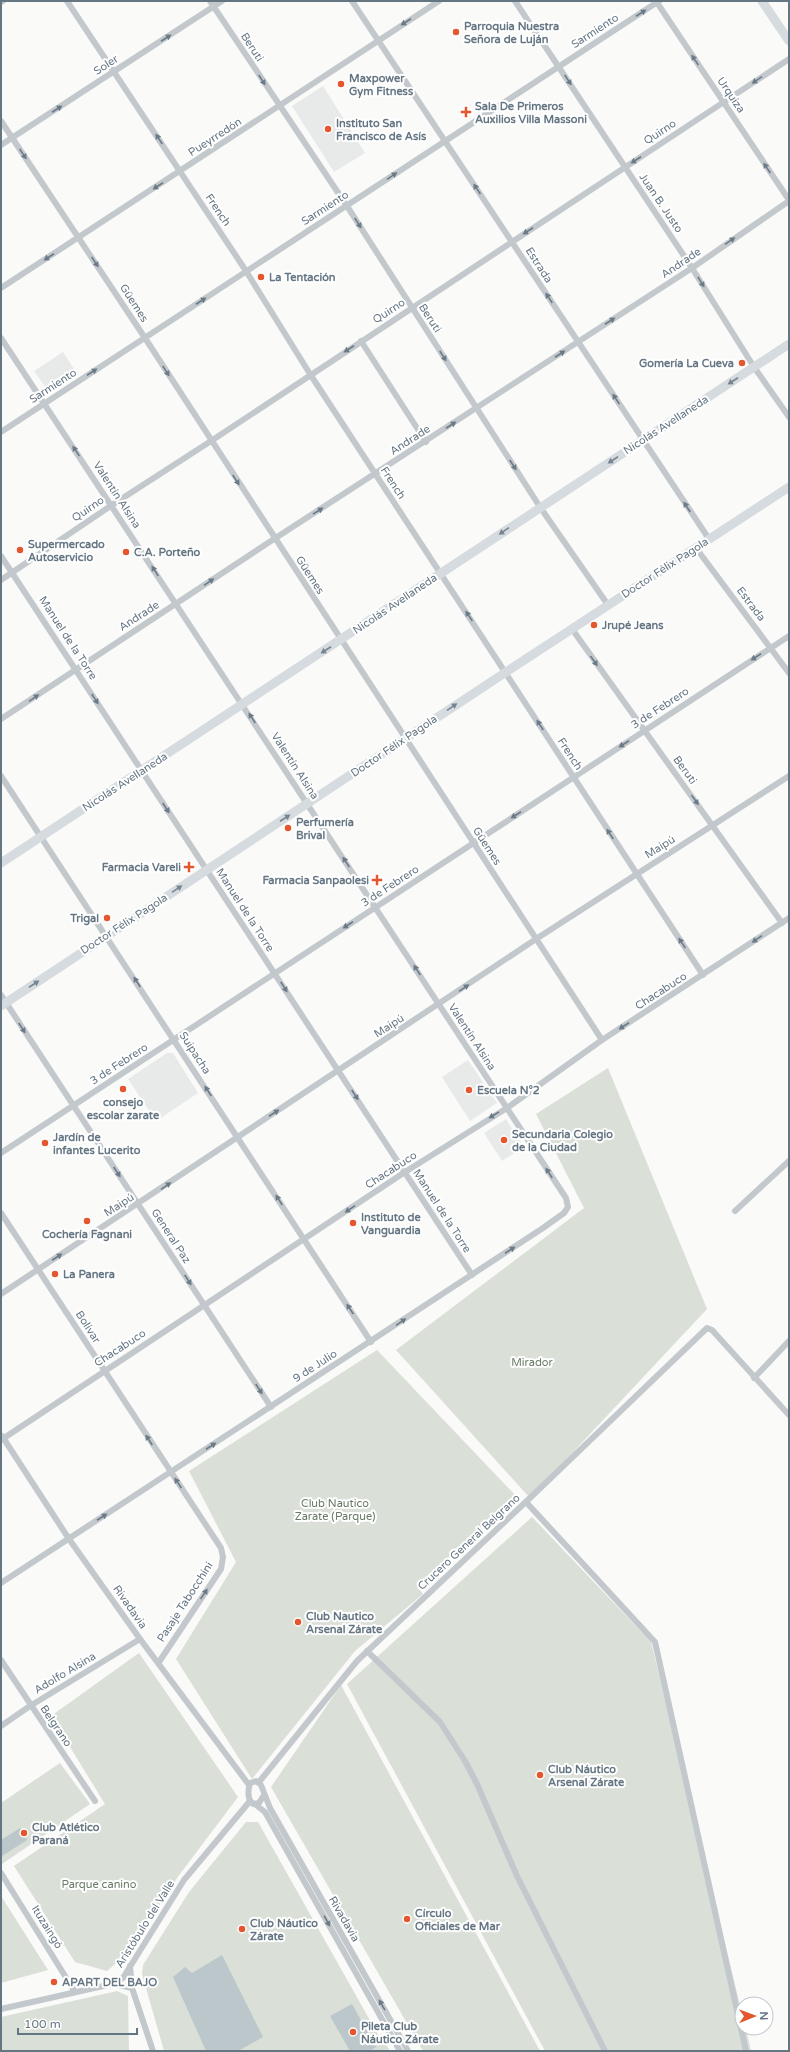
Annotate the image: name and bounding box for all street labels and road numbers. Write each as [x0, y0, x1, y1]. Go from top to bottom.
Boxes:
street label: Sarmiento [569, 11, 621, 51]
street label: Beruti [238, 30, 266, 64]
street label: Soler [91, 52, 121, 78]
street label: Urquiza [714, 75, 748, 115]
street label: Pueyrredón [186, 115, 244, 159]
street label: Quirno [641, 117, 679, 147]
street label: Juan B. Justo [636, 171, 686, 235]
street label: Sarmiento [299, 188, 351, 228]
street label: French [203, 191, 233, 229]
street label: Estrada [523, 245, 555, 285]
street label: Andrade [659, 245, 703, 281]
street label: Güemes [117, 281, 151, 325]
street label: Quirno [370, 296, 408, 326]
street label: Beruti [416, 301, 444, 335]
street label: Sarmiento [27, 366, 79, 406]
street label: Nicolás Avellaneda [621, 393, 711, 457]
street label: Andrade [387, 422, 433, 458]
street label: Valentín Alsina [91, 459, 143, 531]
street label: French [378, 464, 408, 502]
street label: Quirno [69, 493, 107, 524]
street label: Doctor Félix Pagola [619, 535, 711, 601]
street label: Güemes [293, 553, 327, 597]
street label: Nicolás Avellaneda [351, 571, 439, 637]
street label: Estrada [734, 584, 768, 624]
street label: Manuel de la Torre [36, 594, 100, 682]
street label: Andrade [116, 598, 162, 634]
street label: 3 de Febrero [629, 684, 692, 731]
street label: Doctor Félix Pagola [348, 712, 440, 780]
street label: Valentín Alsina [269, 730, 321, 802]
street label: French [555, 735, 585, 773]
street label: Nicolás Avellaneda [80, 750, 170, 814]
street label: Beruti [670, 753, 700, 787]
street label: Güemes [470, 824, 504, 868]
street label: Maipú [642, 833, 678, 861]
street label: 3 de Febrero [359, 862, 422, 909]
street label: Manuel de la Torre [213, 866, 277, 954]
street label: Doctor Félix Pagola [78, 891, 170, 957]
street label: Chacabuco [633, 969, 689, 1012]
street label: Valentín Alsina [446, 1001, 498, 1073]
street label: Maipú [372, 1012, 406, 1040]
street label: Suipacha [176, 1029, 214, 1077]
street label: 3 de Febrero [88, 1040, 151, 1087]
street label: Chacabuco [363, 1148, 419, 1191]
street label: Manuel de la Torre [410, 1167, 474, 1255]
street label: Maipú [102, 1191, 136, 1219]
street label: General Paz [149, 1206, 194, 1266]
street label: Bolívar [73, 1308, 104, 1346]
street label: Chacabuco [92, 1326, 148, 1369]
street label: 9 de Julio [291, 1347, 340, 1385]
street label: Crucero General Belgrano [415, 1491, 523, 1593]
street label: Pasaje Tabocchini [154, 1560, 216, 1644]
street label: Rivadavia [110, 1583, 150, 1631]
street label: Adolfo Alsina [32, 1649, 98, 1697]
street label: Belgrano [37, 1703, 75, 1749]
street label: Aristóbulo del Valle [113, 1878, 177, 1970]
street label: Rivadavia [326, 1894, 362, 1944]
street label: Ituzaingó [29, 1903, 66, 1951]

